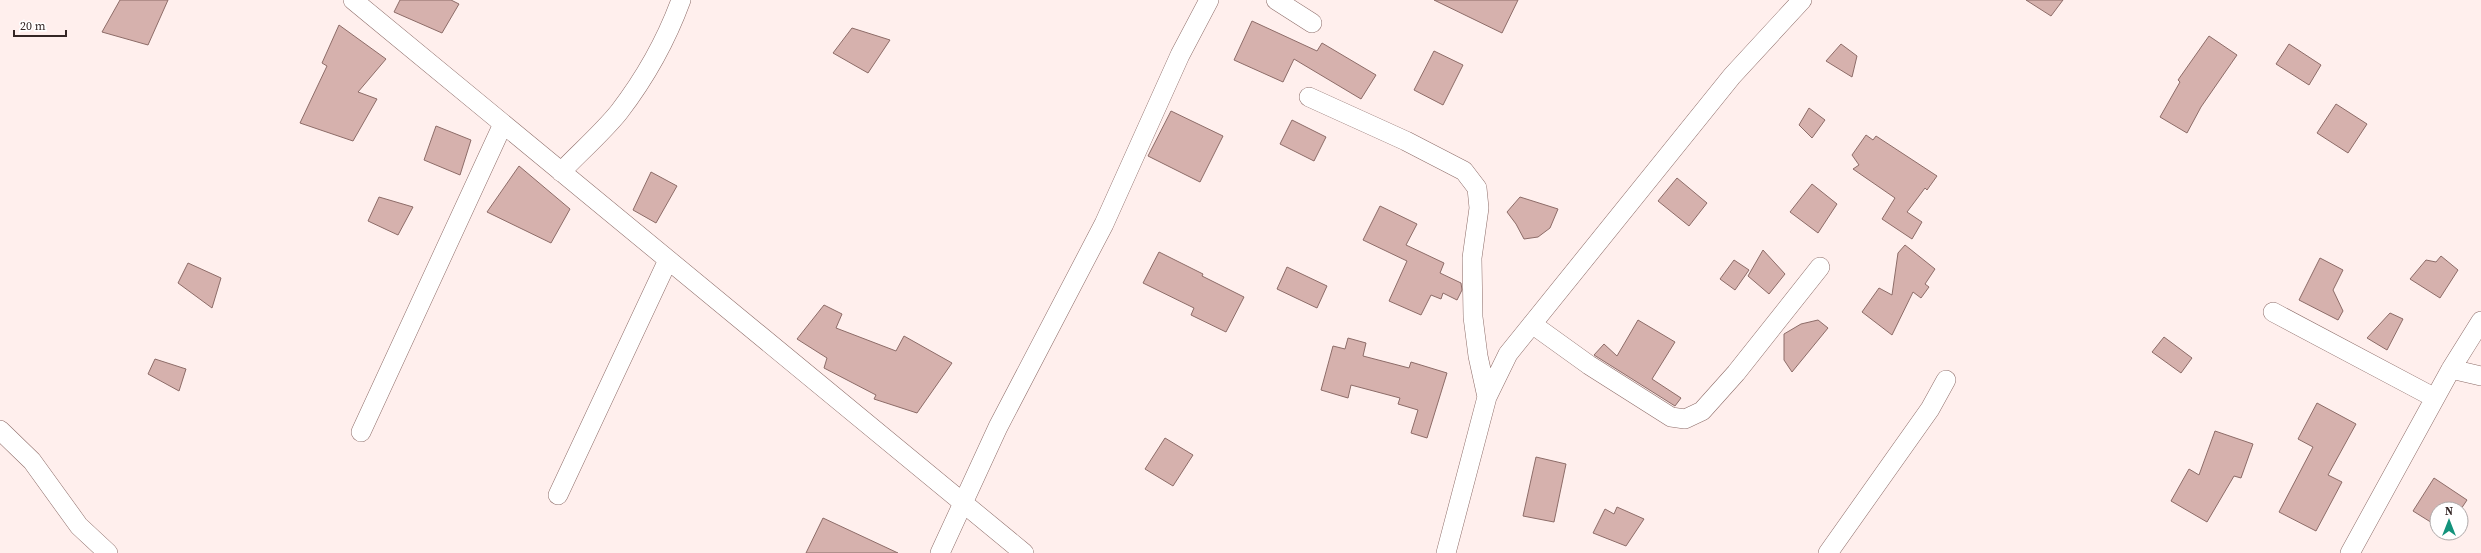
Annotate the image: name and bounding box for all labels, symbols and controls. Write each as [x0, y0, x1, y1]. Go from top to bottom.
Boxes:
scale bar [14, 12, 66, 38]
text: 20 m [20, 18, 46, 34]
north arrow [2429, 501, 2469, 541]
text: N [2445, 504, 2453, 519]

